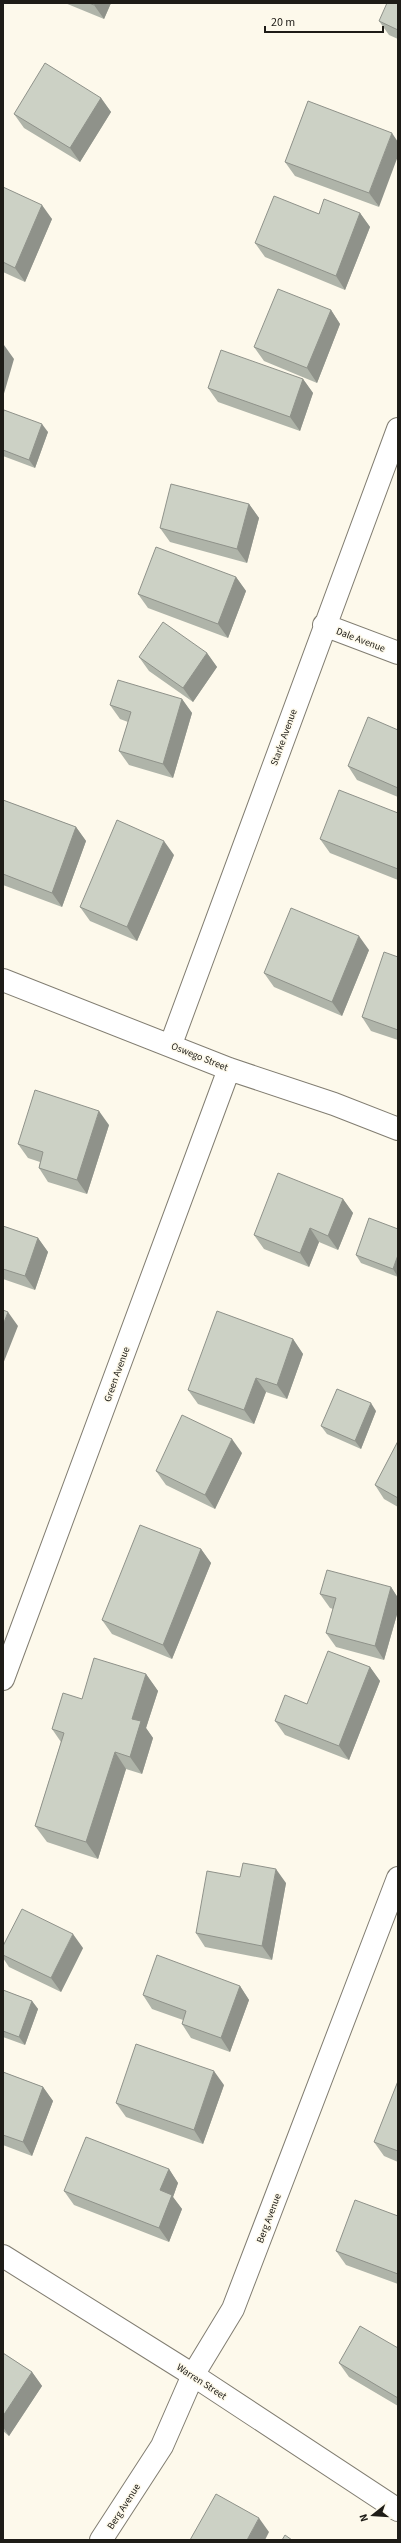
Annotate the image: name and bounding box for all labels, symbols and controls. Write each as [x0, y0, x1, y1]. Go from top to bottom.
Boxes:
scale bar [265, 8, 383, 34]
text: 20 m [271, 14, 295, 31]
street label: Dale Avenue [334, 624, 387, 656]
street label: Starke Avenue [267, 707, 301, 768]
street label: Oswego Street [169, 1039, 231, 1075]
street label: Green Avenue [100, 1345, 133, 1404]
street label: Berg Avenue [253, 2192, 285, 2245]
street label: Warren Street [174, 2360, 230, 2404]
street label: Berg Avenue [104, 2481, 144, 2532]
north arrow [353, 2495, 393, 2535]
text: N [356, 2512, 372, 2523]

